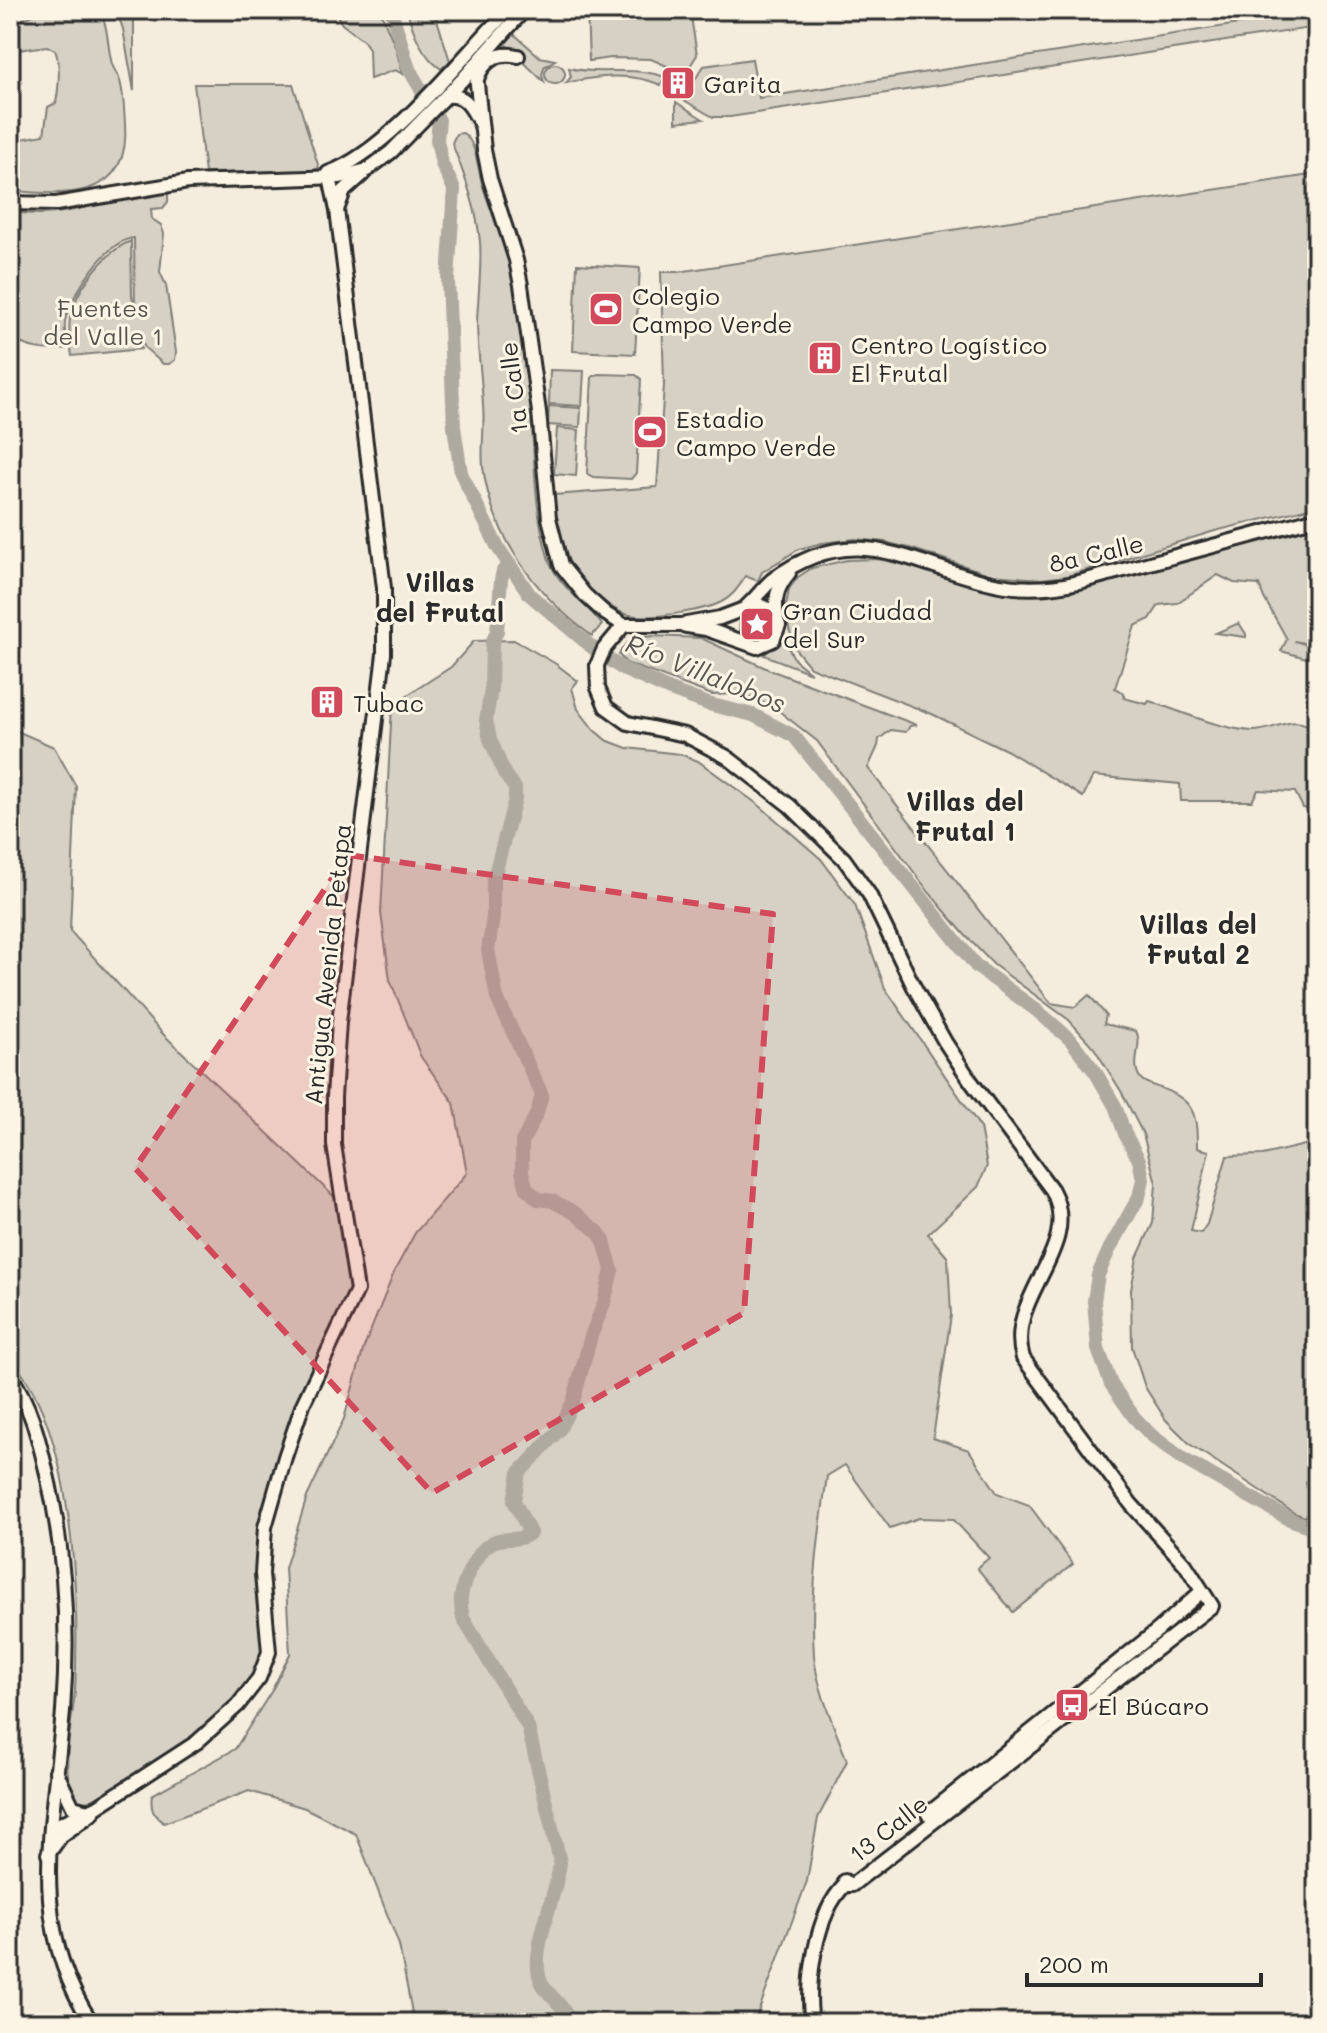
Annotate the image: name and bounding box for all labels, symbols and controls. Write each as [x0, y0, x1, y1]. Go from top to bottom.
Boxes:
building icon: Garita [659, 64, 697, 102]
place label: Garita [704, 68, 782, 99]
place label: Colegio Campo Verde [632, 280, 792, 339]
sports icon: Colegio Campo Verde [587, 290, 625, 328]
park label: Fuentes del Valle 1 [43, 292, 163, 351]
place label: Centro Logístico El Frutal [851, 329, 1047, 388]
building icon: Centro Logístico El Frutal [806, 339, 844, 377]
street label: 1a Calle [492, 340, 534, 436]
place label: Estadio Campo Verde [676, 403, 836, 462]
sports icon: Estadio Campo Verde [631, 413, 669, 451]
street label: 8a Calle [1046, 527, 1146, 579]
district label: Villas del Frutal [376, 565, 504, 629]
place label: Gran Ciudad del Sur [783, 595, 932, 654]
place icon: Gran Ciudad del Sur [738, 605, 776, 643]
water label: Río Villalobos [621, 625, 791, 721]
building icon: Tubac [308, 683, 346, 721]
place label: Tubac [353, 687, 424, 718]
district label: Villas del Frutal 1 [906, 784, 1024, 848]
street label: Antigua Avenida Petapa [297, 822, 357, 1106]
district label: Villas del Frutal 2 [1139, 907, 1257, 971]
bus stop icon: El Búcaro [1053, 1686, 1091, 1724]
place label: El Búcaro [1098, 1690, 1209, 1721]
street label: 13 Calle [842, 1788, 934, 1868]
scale bar [1027, 1937, 1261, 1987]
text: 200 m [1039, 1948, 1109, 1979]

